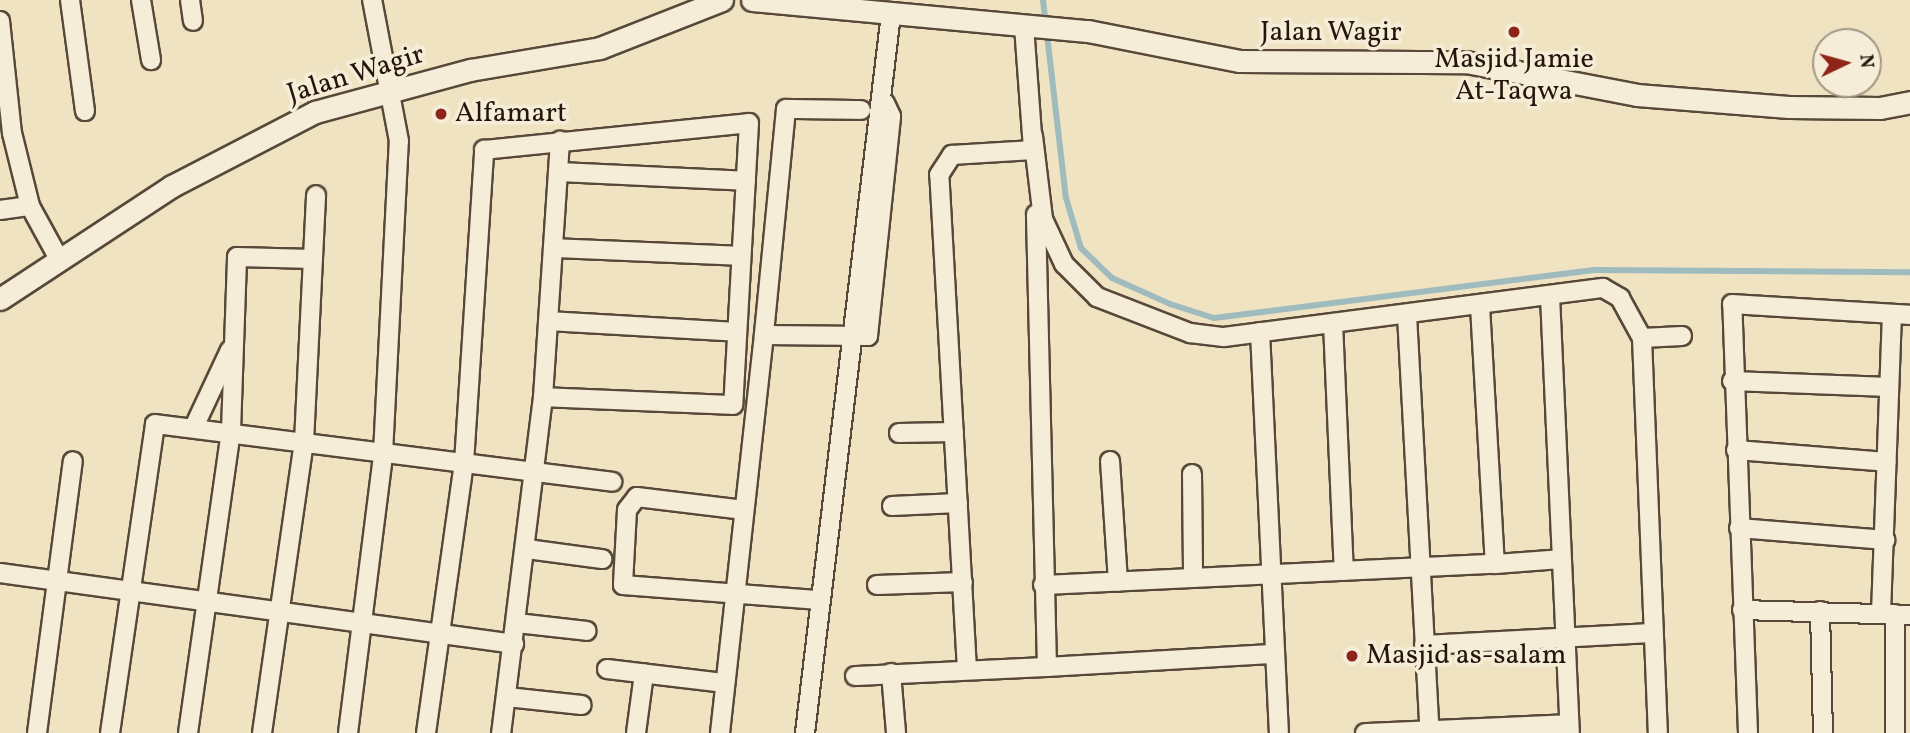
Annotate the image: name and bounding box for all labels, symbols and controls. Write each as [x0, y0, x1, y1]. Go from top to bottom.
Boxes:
street label: Jalan Wagir [1260, 16, 1402, 50]
marker: Masjid Jamie At-Taqwa [1506, 24, 1522, 40]
north arrow [1812, 28, 1882, 98]
street label: Jalan Wagir [283, 38, 429, 112]
place label: Masjid Jamie At-Taqwa [1434, 43, 1594, 109]
text: N [1852, 53, 1879, 69]
place label: Alfamart [455, 97, 567, 131]
marker: Alfamart [433, 106, 449, 122]
place label: Masjid as-salam [1366, 639, 1566, 673]
marker: Masjid as-salam [1344, 648, 1360, 664]

